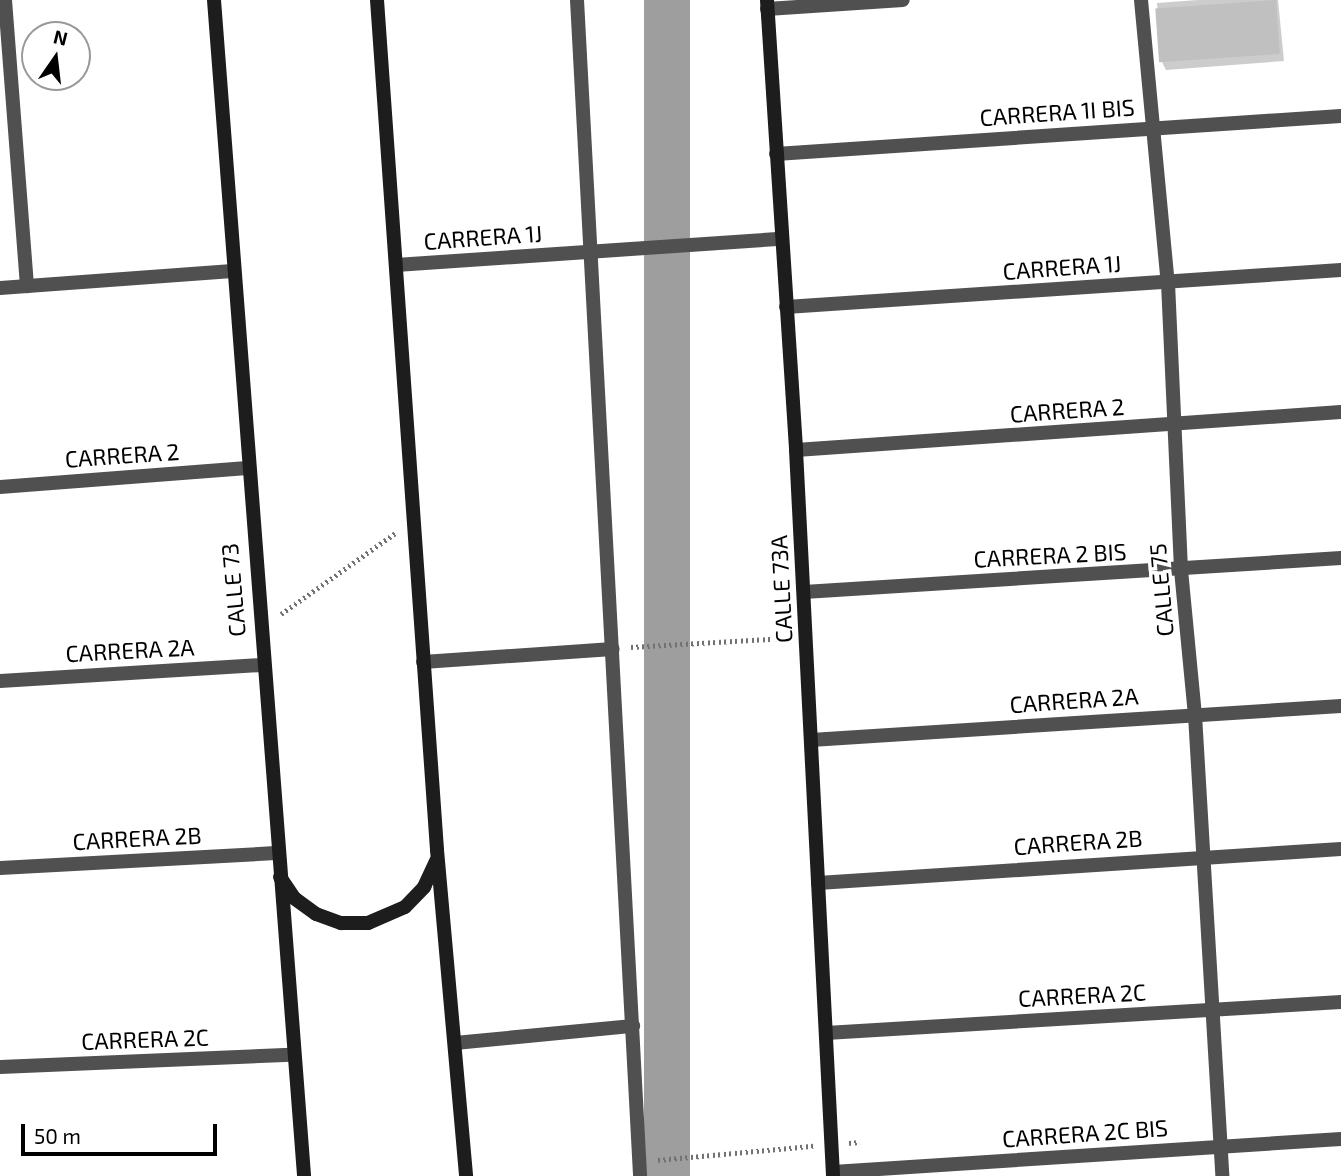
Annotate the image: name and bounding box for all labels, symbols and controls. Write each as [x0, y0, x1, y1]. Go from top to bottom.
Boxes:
north arrow [21, 21, 91, 91]
text: N [51, 24, 70, 50]
street label: CARRERA 1I BIS [978, 93, 1136, 131]
street label: CARRERA 1J [423, 219, 543, 255]
street label: CARRERA 1J [1002, 249, 1122, 285]
street label: CARRERA 2 [1009, 392, 1125, 428]
street label: CARRERA 2 [64, 437, 180, 473]
street label: CALLE 73A [764, 534, 798, 644]
street label: CARRERA 2 BIS [973, 537, 1127, 573]
street label: CALLE 73 [215, 542, 251, 638]
street label: CALLE 75 [1143, 542, 1179, 638]
street label: CARRERA 2A [65, 633, 195, 667]
street label: CARRERA 2A [1008, 682, 1140, 718]
street label: CARRERA 2B [72, 821, 202, 855]
street label: CARRERA 2B [1012, 824, 1144, 860]
street label: CARRERA 2C [1017, 978, 1147, 1012]
street label: CARRERA 2C [80, 1023, 210, 1055]
scale bar [24, 1110, 220, 1154]
street label: CARRERA 2C BIS [1001, 1113, 1169, 1153]
text: 50 m [34, 1123, 81, 1148]

